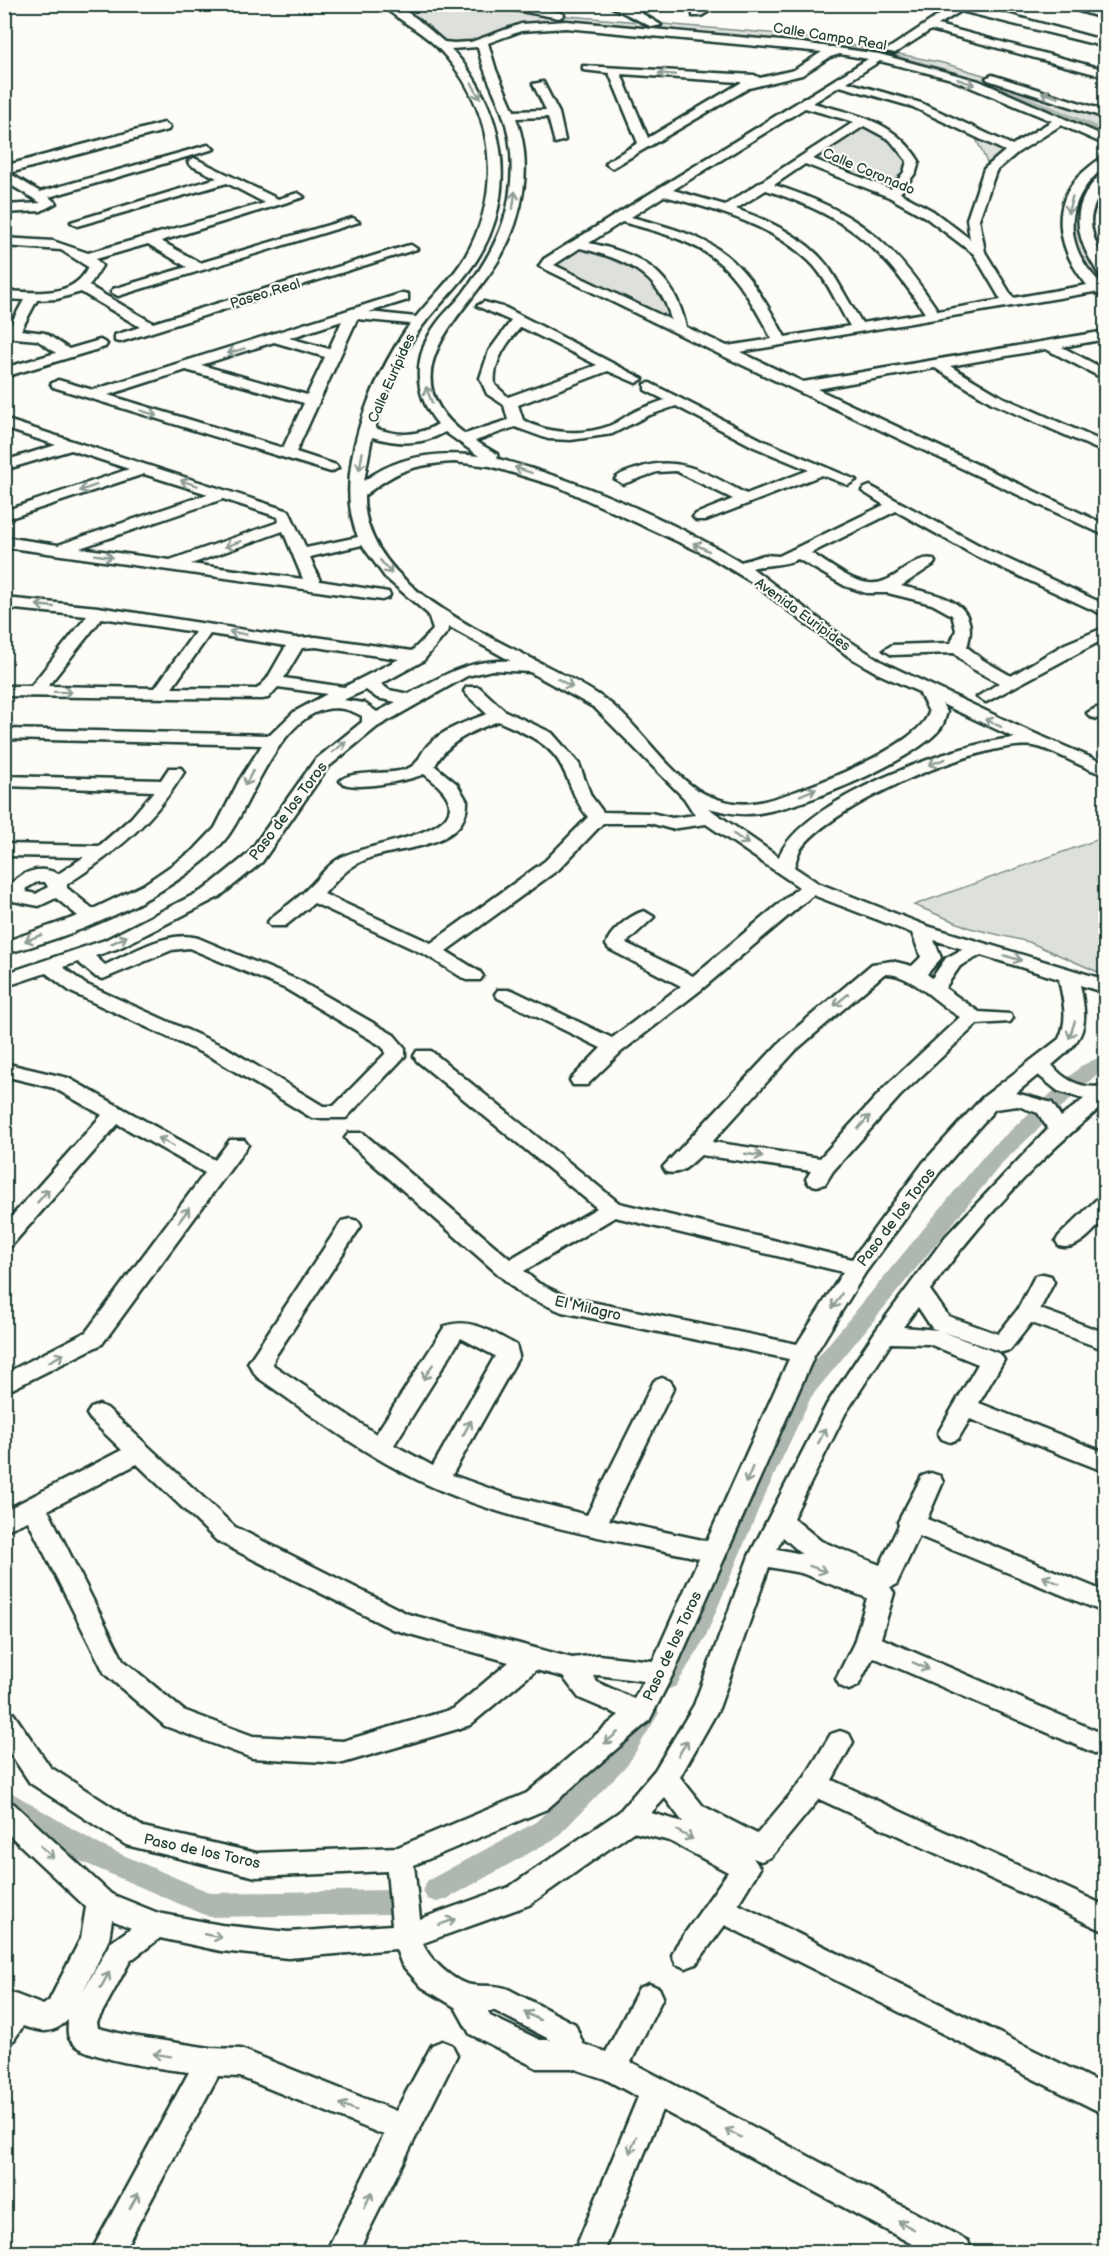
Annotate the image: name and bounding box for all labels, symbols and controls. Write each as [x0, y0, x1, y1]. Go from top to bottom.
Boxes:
street label: Calle Campo Real [772, 19, 888, 54]
one-way arrow [657, 68, 677, 79]
one-way arrow [957, 77, 975, 88]
one-way arrow [471, 81, 482, 99]
one-way arrow [1041, 89, 1060, 100]
street label: Calle Coronado [820, 144, 918, 199]
one-way arrow [509, 191, 520, 210]
one-way arrow [1064, 195, 1075, 214]
street label: Paseo Real [228, 275, 302, 312]
street label: Calle Eurípides [364, 331, 419, 425]
one-way arrow [227, 346, 246, 357]
one-way arrow [422, 386, 433, 405]
one-way arrow [139, 408, 158, 419]
one-way arrow [355, 450, 366, 470]
one-way arrow [514, 464, 533, 475]
one-way arrow [180, 477, 199, 488]
one-way arrow [79, 483, 98, 494]
one-way arrow [224, 539, 243, 550]
one-way arrow [693, 541, 711, 553]
one-way arrow [94, 550, 113, 561]
one-way arrow [379, 559, 393, 574]
street label: Avenida Euripides [752, 574, 854, 655]
one-way arrow [36, 601, 55, 612]
one-way arrow [229, 627, 248, 638]
one-way arrow [556, 678, 573, 690]
one-way arrow [52, 686, 72, 698]
one-way arrow [985, 716, 1003, 728]
one-way arrow [331, 741, 347, 754]
one-way arrow [928, 757, 947, 768]
street label: Paso de los Toros [245, 758, 332, 864]
one-way arrow [243, 769, 254, 787]
one-way arrow [799, 786, 817, 797]
one-way arrow [732, 833, 748, 845]
one-way arrow [25, 933, 43, 944]
one-way arrow [109, 934, 127, 946]
one-way arrow [1004, 953, 1023, 965]
one-way arrow [833, 994, 849, 1007]
one-way arrow [1066, 1020, 1077, 1039]
one-way arrow [857, 1115, 871, 1130]
one-way arrow [158, 1136, 175, 1148]
one-way arrow [744, 1150, 763, 1161]
street label: Paso de los Toros [853, 1164, 940, 1270]
one-way arrow [36, 1189, 50, 1204]
one-way arrow [178, 1208, 190, 1224]
street label: El Milagro [553, 1292, 623, 1325]
one-way arrow [830, 1292, 842, 1309]
one-way arrow [47, 1352, 65, 1363]
one-way arrow [421, 1363, 434, 1380]
one-way arrow [461, 1420, 473, 1437]
one-way arrow [816, 1428, 828, 1446]
one-way arrow [743, 1465, 754, 1483]
one-way arrow [808, 1565, 827, 1576]
one-way arrow [1043, 1574, 1061, 1585]
street label: Paso de los Toros [639, 1588, 706, 1704]
one-way arrow [911, 1661, 929, 1673]
one-way arrow [603, 1731, 619, 1744]
one-way arrow [677, 1740, 689, 1757]
street label: Paso de los Toros [142, 1830, 262, 1873]
one-way arrow [675, 1830, 693, 1841]
one-way arrow [39, 1845, 54, 1859]
one-way arrow [437, 1915, 456, 1926]
one-way arrow [203, 1931, 223, 1942]
one-way arrow [99, 1972, 111, 1989]
one-way arrow [524, 2010, 542, 2021]
one-way arrow [153, 2049, 173, 2060]
one-way arrow [340, 2100, 358, 2111]
one-way arrow [725, 2127, 743, 2138]
one-way arrow [626, 2136, 637, 2154]
one-way arrow [362, 2191, 374, 2209]
one-way arrow [128, 2193, 140, 2210]
one-way arrow [897, 2219, 915, 2230]

